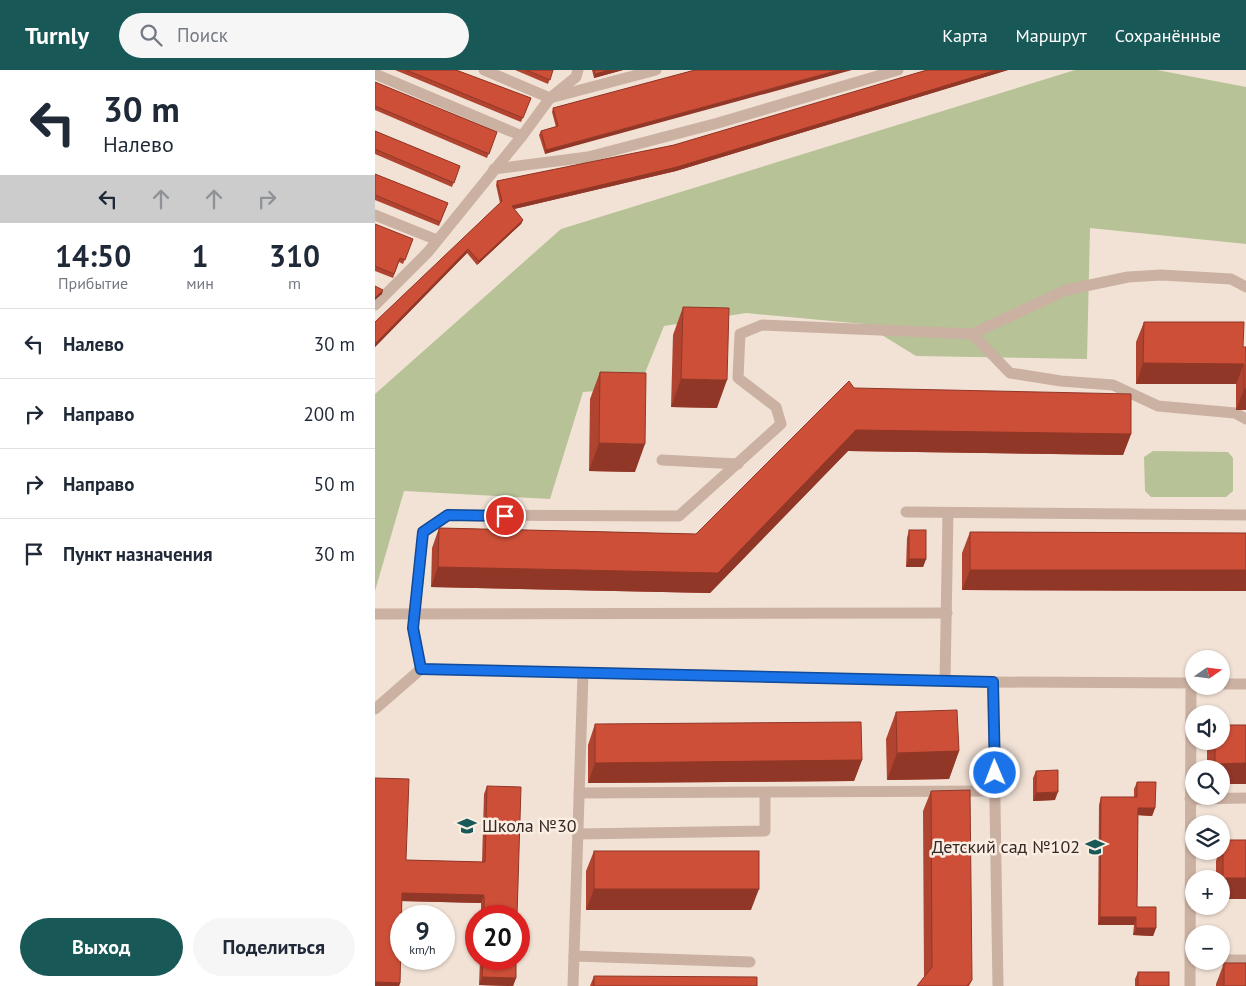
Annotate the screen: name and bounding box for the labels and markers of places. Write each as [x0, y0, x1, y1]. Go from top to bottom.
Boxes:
pin [484, 495, 526, 537]
place label: Школа №30 [482, 814, 577, 837]
school or university icon: Школа №30 [456, 815, 478, 837]
place label: Детский сад №102 [932, 835, 1080, 858]
school or university icon: Детский сад №102 [1084, 836, 1106, 858]

